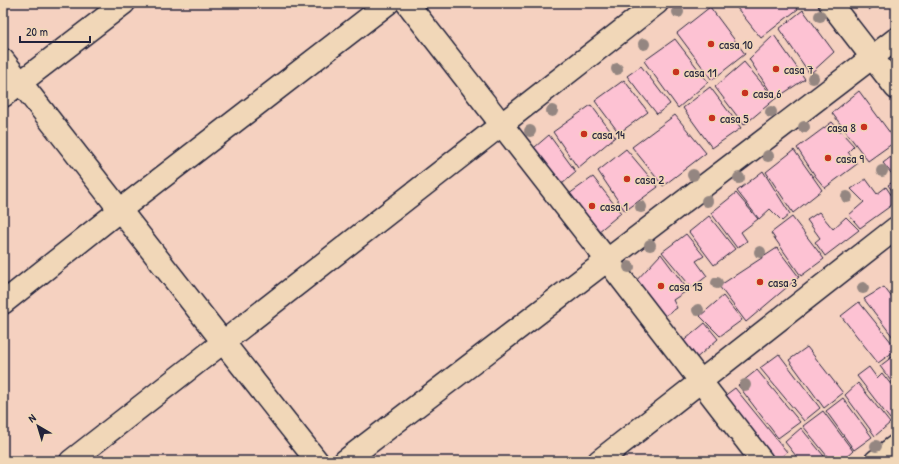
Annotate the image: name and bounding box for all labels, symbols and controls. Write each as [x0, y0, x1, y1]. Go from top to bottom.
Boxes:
scale bar [20, 18, 90, 44]
text: 20 m [26, 23, 48, 40]
place label: casa 10 [719, 35, 753, 53]
marker: casa 10 [706, 39, 716, 49]
place label: casa 7 [784, 60, 814, 78]
place label: casa 11 [684, 63, 717, 81]
marker: casa 7 [771, 64, 781, 74]
marker: casa 11 [671, 67, 681, 77]
place label: casa 6 [753, 84, 781, 102]
marker: casa 6 [740, 88, 750, 98]
place label: casa 5 [720, 109, 749, 127]
marker: casa 5 [707, 113, 717, 123]
place label: casa 8 [827, 118, 856, 136]
marker: casa 8 [859, 122, 869, 132]
place label: casa 14 [592, 125, 625, 143]
marker: casa 14 [579, 129, 589, 139]
place label: casa 9 [836, 149, 864, 167]
marker: casa 9 [823, 153, 833, 163]
place label: casa 2 [635, 170, 664, 188]
marker: casa 2 [622, 174, 632, 184]
place label: casa 1 [600, 197, 628, 215]
marker: casa 1 [587, 201, 597, 211]
place label: casa 3 [768, 273, 797, 291]
place label: casa 15 [669, 277, 703, 295]
marker: casa 3 [755, 277, 765, 287]
marker: casa 15 [656, 281, 666, 291]
north arrow [18, 406, 58, 446]
text: N [25, 411, 39, 425]

